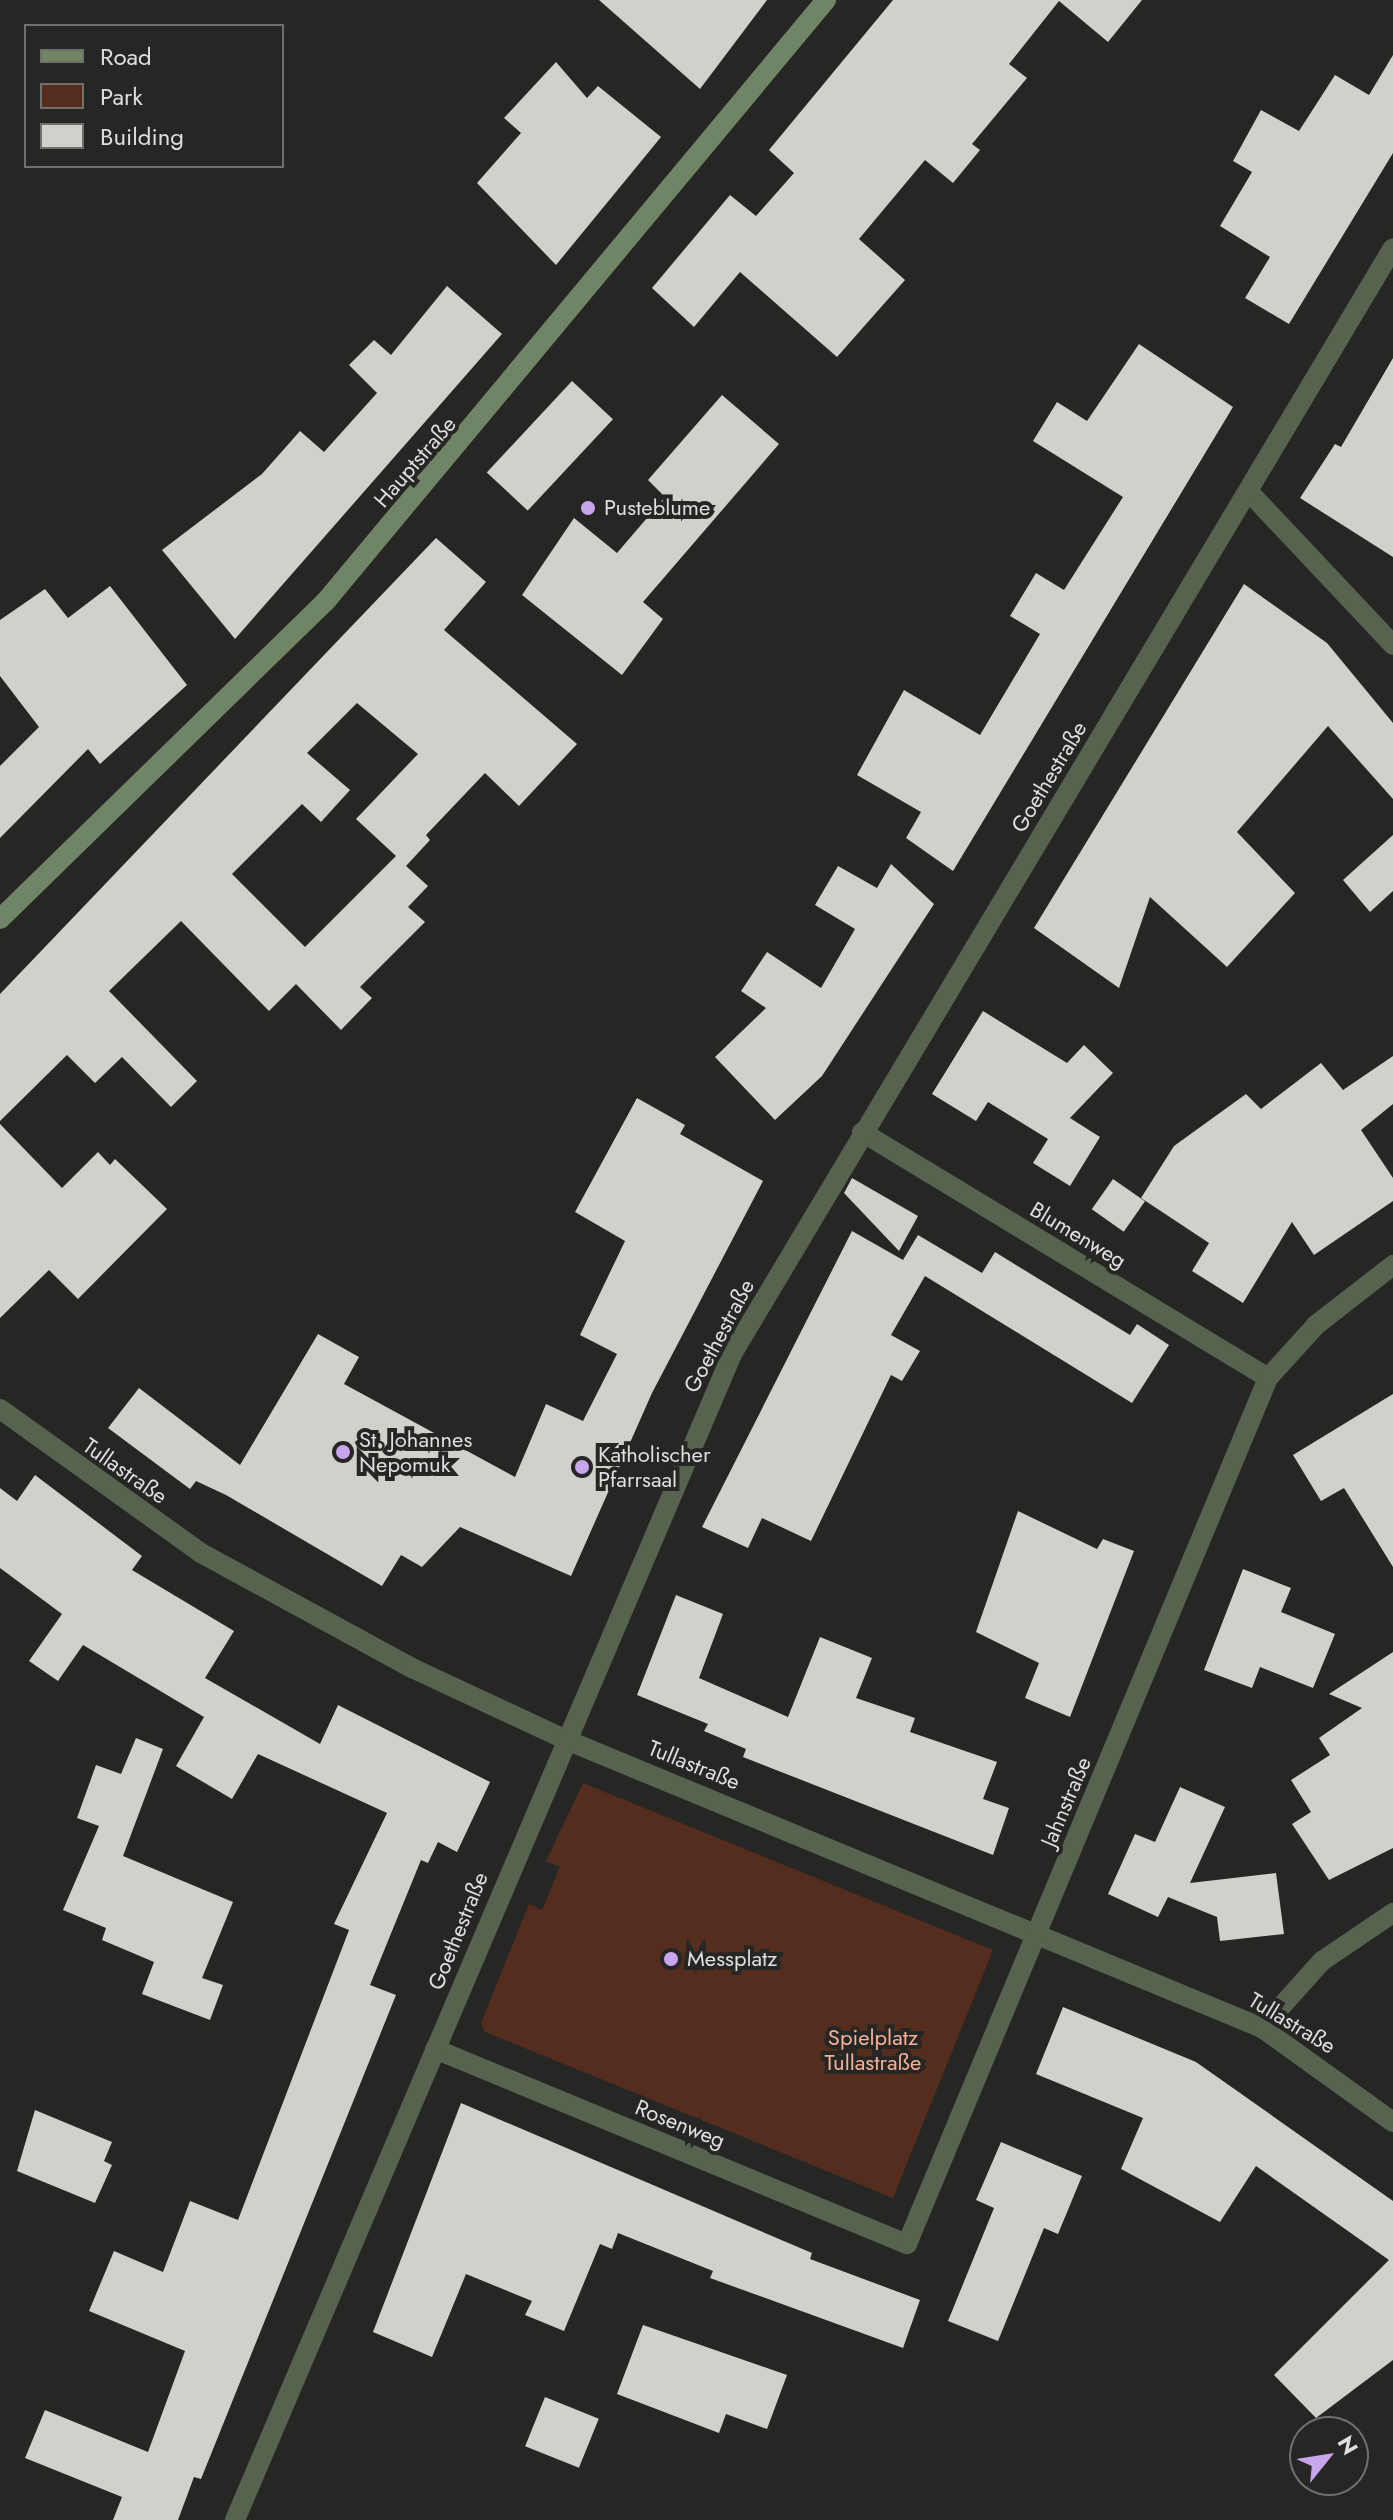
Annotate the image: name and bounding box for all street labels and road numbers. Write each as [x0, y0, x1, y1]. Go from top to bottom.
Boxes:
street label: Hauptstraße [368, 411, 462, 513]
street label: Goethestraße [1006, 717, 1092, 837]
street label: Blumenweg [1025, 1196, 1131, 1274]
street label: Goethestraße [678, 1275, 760, 1397]
street label: Tullastraße [78, 1432, 172, 1510]
street label: Tullastraße [644, 1735, 744, 1795]
street label: Jahnstraße [1035, 1753, 1097, 1851]
street label: Goethestraße [422, 1868, 494, 1994]
street label: Tullastraße [1244, 1987, 1340, 2059]
street label: Rosenweg [631, 2094, 729, 2154]

